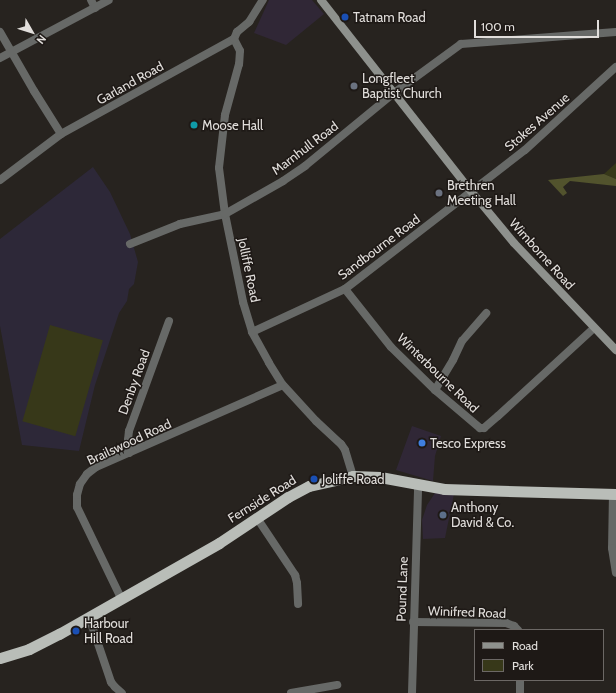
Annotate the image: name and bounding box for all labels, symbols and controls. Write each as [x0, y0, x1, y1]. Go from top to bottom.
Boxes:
place label: Tatnam Road [353, 9, 426, 25]
north arrow [12, 12, 52, 52]
marker: Tatnam Road [340, 12, 350, 22]
scale bar [476, 12, 601, 38]
text: 100 m [481, 19, 515, 34]
text: N [33, 32, 49, 47]
street label: Garland Road [94, 58, 166, 108]
place label: Longfleet Baptist Church [362, 71, 442, 102]
marker: Longfleet Baptist Church [349, 81, 359, 91]
street label: Stokes Avenue [501, 90, 573, 154]
place label: Moose Hall [202, 117, 263, 133]
street label: Marnhull Road [269, 118, 341, 178]
marker: Moose Hall [189, 120, 199, 130]
place label: Brethren Meeting Hall [447, 178, 516, 209]
marker: Brethren Meeting Hall [434, 188, 444, 198]
street label: Sandbourne Road [335, 211, 423, 283]
street label: Wimborne Road [506, 215, 578, 293]
street label: Jolliffe Road [235, 236, 263, 304]
street label: Winterbourne Road [394, 330, 482, 416]
street label: Denby Road [115, 347, 153, 417]
street label: Brailswood Road [84, 416, 174, 468]
place label: Tesco Express [430, 435, 506, 451]
marker: Tesco Express [417, 438, 427, 448]
place label: Joliffe Road [322, 471, 384, 487]
street label: Fernside Road [225, 472, 299, 526]
marker: Joliffe Road [309, 474, 319, 484]
place label: Anthony David & Co. [451, 500, 514, 531]
marker: Anthony David & Co. [438, 510, 448, 520]
street label: Pound Lane [393, 556, 411, 622]
street label: Winifred Road [428, 603, 506, 621]
place label: Harbour Hill Road [84, 616, 133, 647]
marker: Harbour Hill Road [71, 626, 81, 636]
legend [474, 629, 604, 681]
text: Road [512, 638, 538, 653]
text: Park [512, 658, 534, 673]

